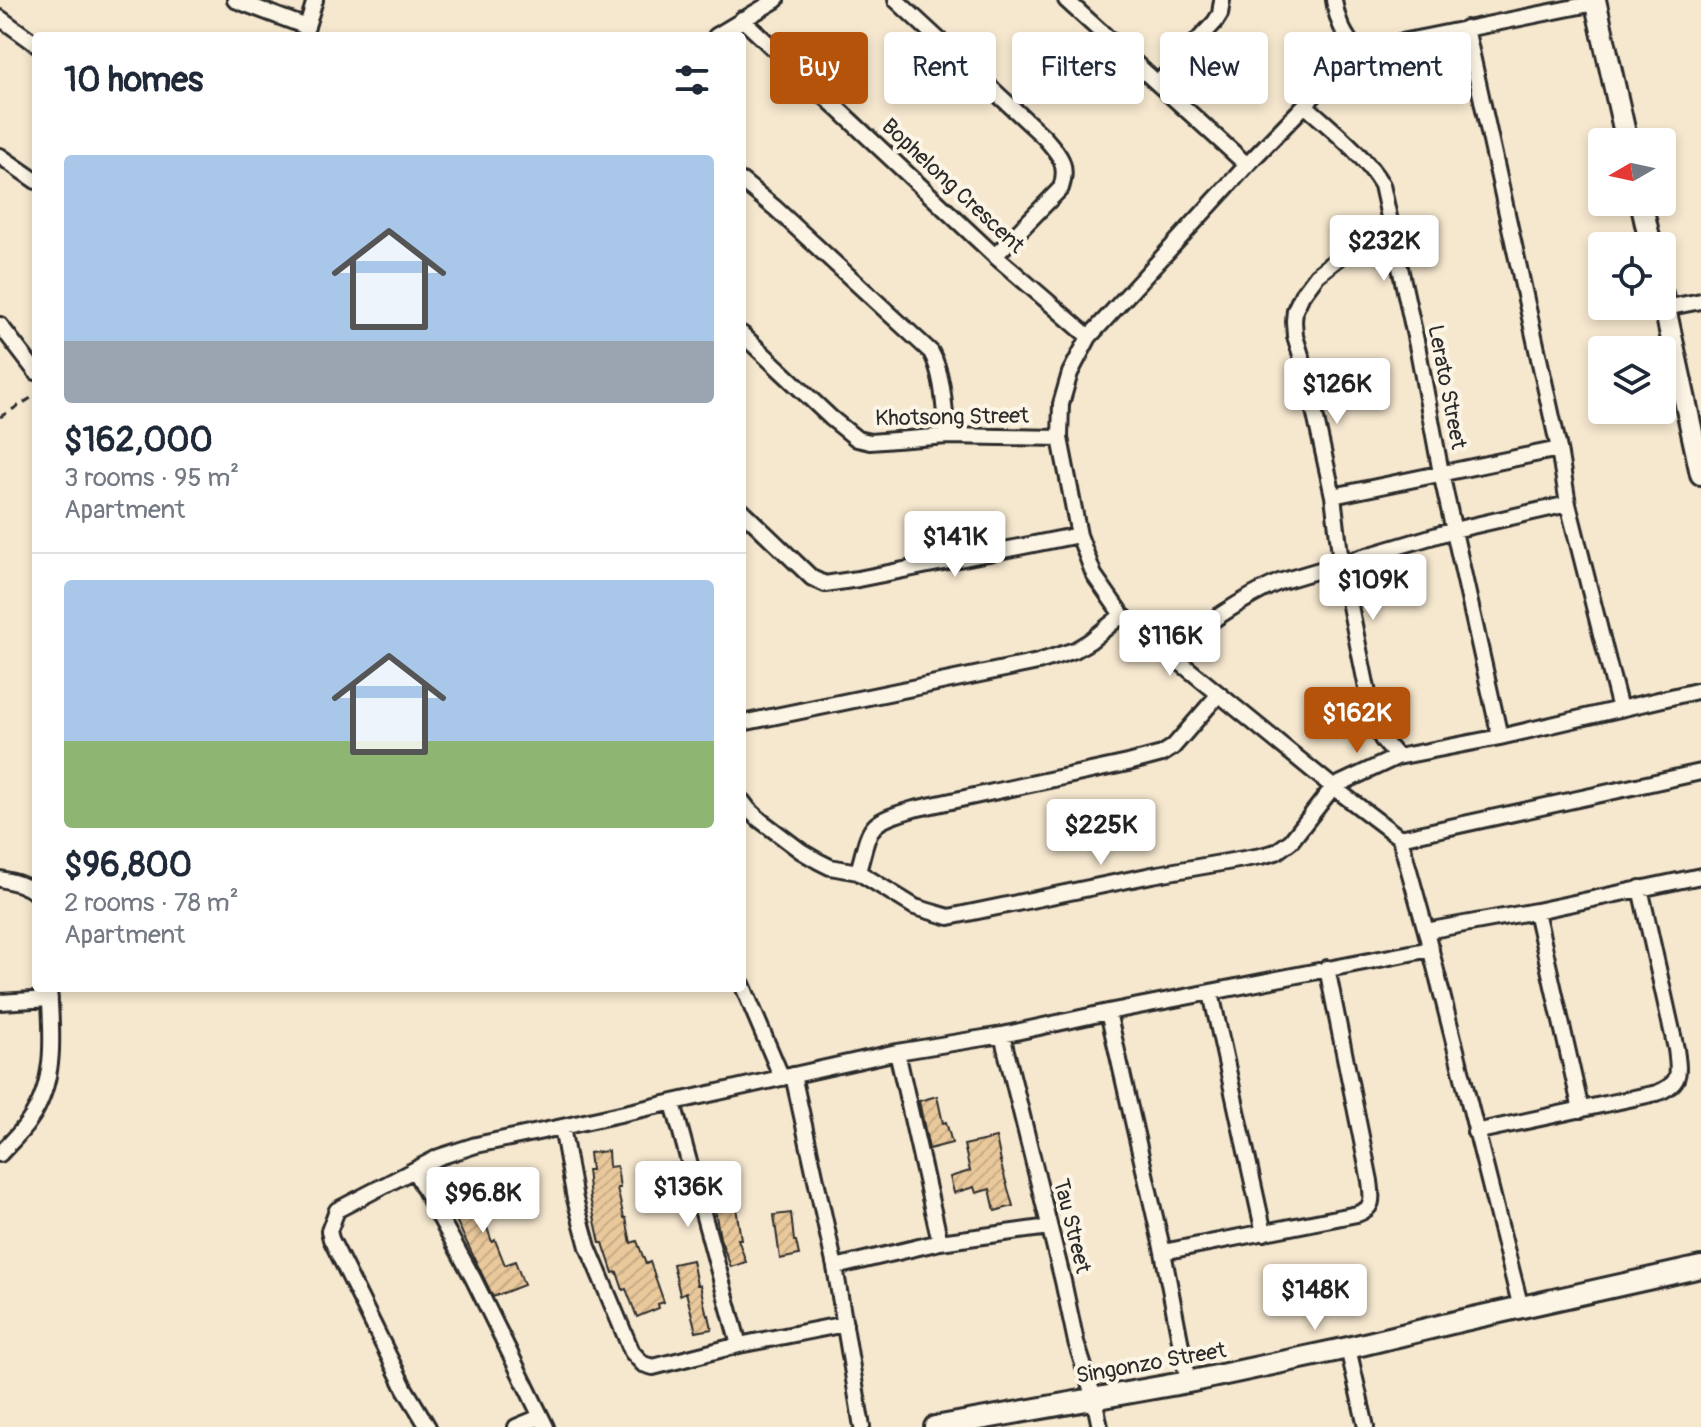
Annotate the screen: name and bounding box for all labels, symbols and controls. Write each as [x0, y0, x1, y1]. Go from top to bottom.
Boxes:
chip: Buy [770, 32, 868, 104]
chip: Rent [884, 32, 996, 104]
chip: Filters [1012, 32, 1144, 104]
chip: New [1160, 32, 1268, 104]
chip: Apartment [1284, 32, 1471, 104]
icon: filters [670, 58, 714, 102]
text: 10 homes [64, 59, 203, 102]
street label: Bophelong Crescent [876, 113, 1030, 260]
north arrow [1588, 128, 1676, 216]
map controls [1588, 128, 1676, 424]
icon: home [317, 207, 461, 351]
pin: $232K [1328, 215, 1440, 283]
text: $232K [1348, 225, 1420, 257]
button: locate [1588, 232, 1676, 320]
street label: Lerato Street [1421, 323, 1473, 452]
button: layers [1588, 336, 1676, 424]
pin: $126K [1281, 358, 1393, 426]
text: $126K [1302, 368, 1372, 400]
street label: Khotsong Street [875, 402, 1029, 432]
text: $162,000 [64, 419, 213, 462]
text: 3 rooms · 95 m² [64, 462, 239, 494]
text: Apartment [64, 494, 185, 526]
pin: $141K [899, 511, 1011, 579]
text: $141K [922, 521, 988, 553]
pin: $109K [1317, 554, 1429, 622]
text: $109K [1337, 564, 1409, 596]
pin: $116K [1114, 610, 1226, 678]
text: $116K [1137, 620, 1203, 652]
icon: home [317, 632, 461, 776]
pin: $162K [1301, 687, 1413, 755]
text: $162K [1322, 697, 1392, 729]
pin: $225K [1045, 799, 1157, 867]
text: $225K [1065, 809, 1137, 841]
text: $96,800 [64, 844, 192, 887]
text: 2 rooms · 78 m² [64, 887, 239, 919]
text: Apartment [64, 919, 185, 951]
pin: $136K [632, 1161, 744, 1229]
pin: $96.8K [418, 1167, 548, 1235]
text: $136K [653, 1171, 723, 1203]
street label: Tau Street [1047, 1176, 1097, 1276]
text: $96.8K [444, 1177, 522, 1209]
pin: $148K [1259, 1264, 1371, 1332]
text: $148K [1281, 1274, 1349, 1306]
street label: Singonzo Street [1074, 1336, 1228, 1390]

